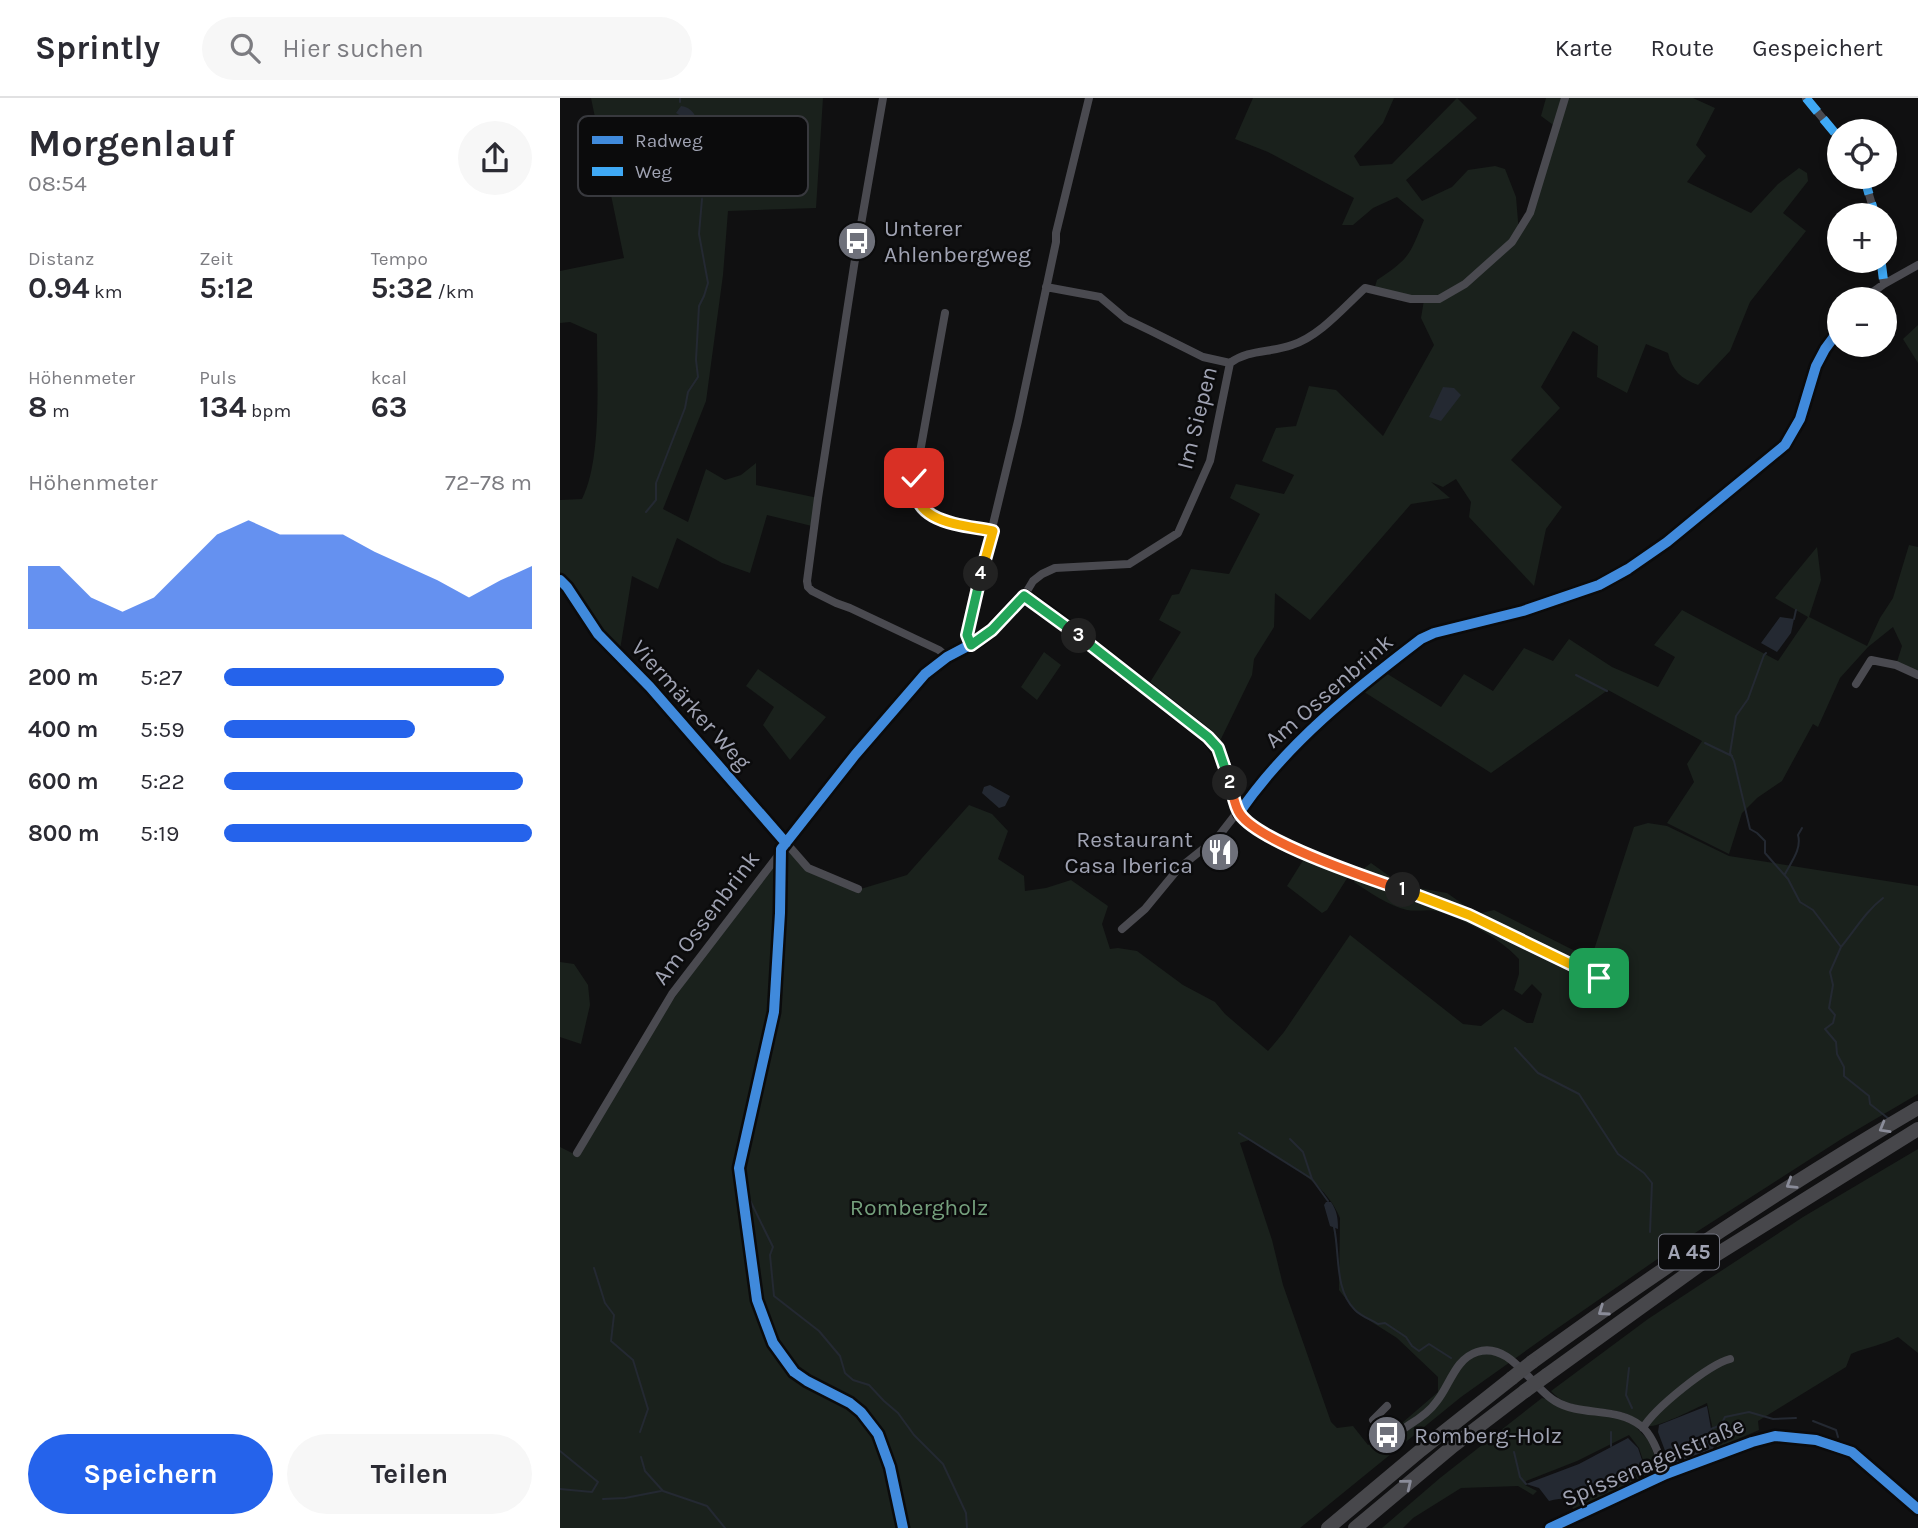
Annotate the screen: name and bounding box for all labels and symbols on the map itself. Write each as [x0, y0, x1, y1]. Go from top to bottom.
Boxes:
legend [578, 116, 808, 196]
text: Radweg [635, 130, 703, 152]
text: Weg [635, 161, 672, 183]
place label: Unterer Ahlenbergweg [884, 215, 1031, 268]
bus stop icon: Unterer Ahlenbergweg [836, 220, 878, 262]
street label: Im Siepen [1171, 364, 1223, 472]
pin [884, 448, 944, 508]
pin: 4 [964, 556, 998, 592]
pin: 3 [1062, 618, 1096, 654]
street label: Am Ossenbrink [1260, 628, 1398, 754]
street label: Viermärker Weg [626, 634, 756, 776]
pin: 2 [1212, 766, 1248, 800]
place label: Restaurant Casa Iberica [1064, 826, 1193, 879]
restaurant icon: Restaurant Casa Iberica [1199, 831, 1241, 873]
street label: Am Ossenbrink [647, 846, 765, 990]
pin: 1 [1386, 872, 1420, 908]
pin [1569, 948, 1629, 1008]
one-way arrow [1878, 1120, 1891, 1133]
one-way arrow [1786, 1176, 1799, 1189]
park label: Rombergholz [850, 1194, 988, 1221]
road number: A 45 [1659, 1234, 1719, 1270]
one-way arrow [1598, 1303, 1611, 1315]
street label: Spissenagelstraße [1558, 1411, 1748, 1513]
bus stop icon: Romberg-Holz [1366, 1414, 1408, 1456]
place label: Romberg-Holz [1414, 1422, 1562, 1449]
one-way arrow [1399, 1480, 1412, 1492]

